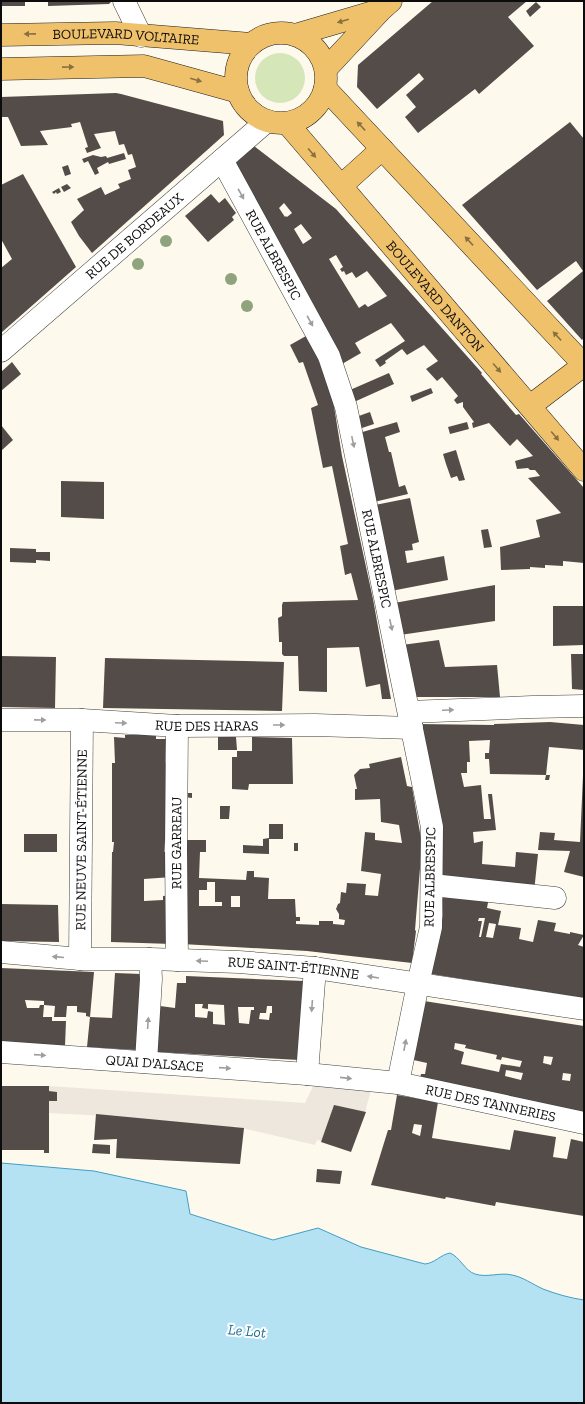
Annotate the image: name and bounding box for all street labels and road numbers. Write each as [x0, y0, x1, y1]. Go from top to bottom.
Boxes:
street label: BOULEVARD VOLTAIRE [52, 24, 200, 48]
street label: RUE DE BORDEAUX [82, 189, 187, 283]
street label: RUE ALBRESPIC [242, 207, 305, 303]
street label: BOULEVARD DANTON [383, 237, 488, 355]
street label: RUE ALBRESPIC [359, 508, 395, 610]
street label: RUE DES HARAS [155, 716, 259, 735]
street label: RUE NEUVE SAINT-ÉTIENNE [72, 749, 90, 931]
street label: RUE GARREAU [167, 797, 185, 889]
street label: RUE ALBRESPIC [421, 827, 439, 927]
street label: RUE SAINT-ÉTIENNE [227, 953, 360, 983]
street label: QUAI D'ALSACE [105, 1051, 204, 1075]
street label: RUE DES TANNERIES [424, 1081, 557, 1125]

